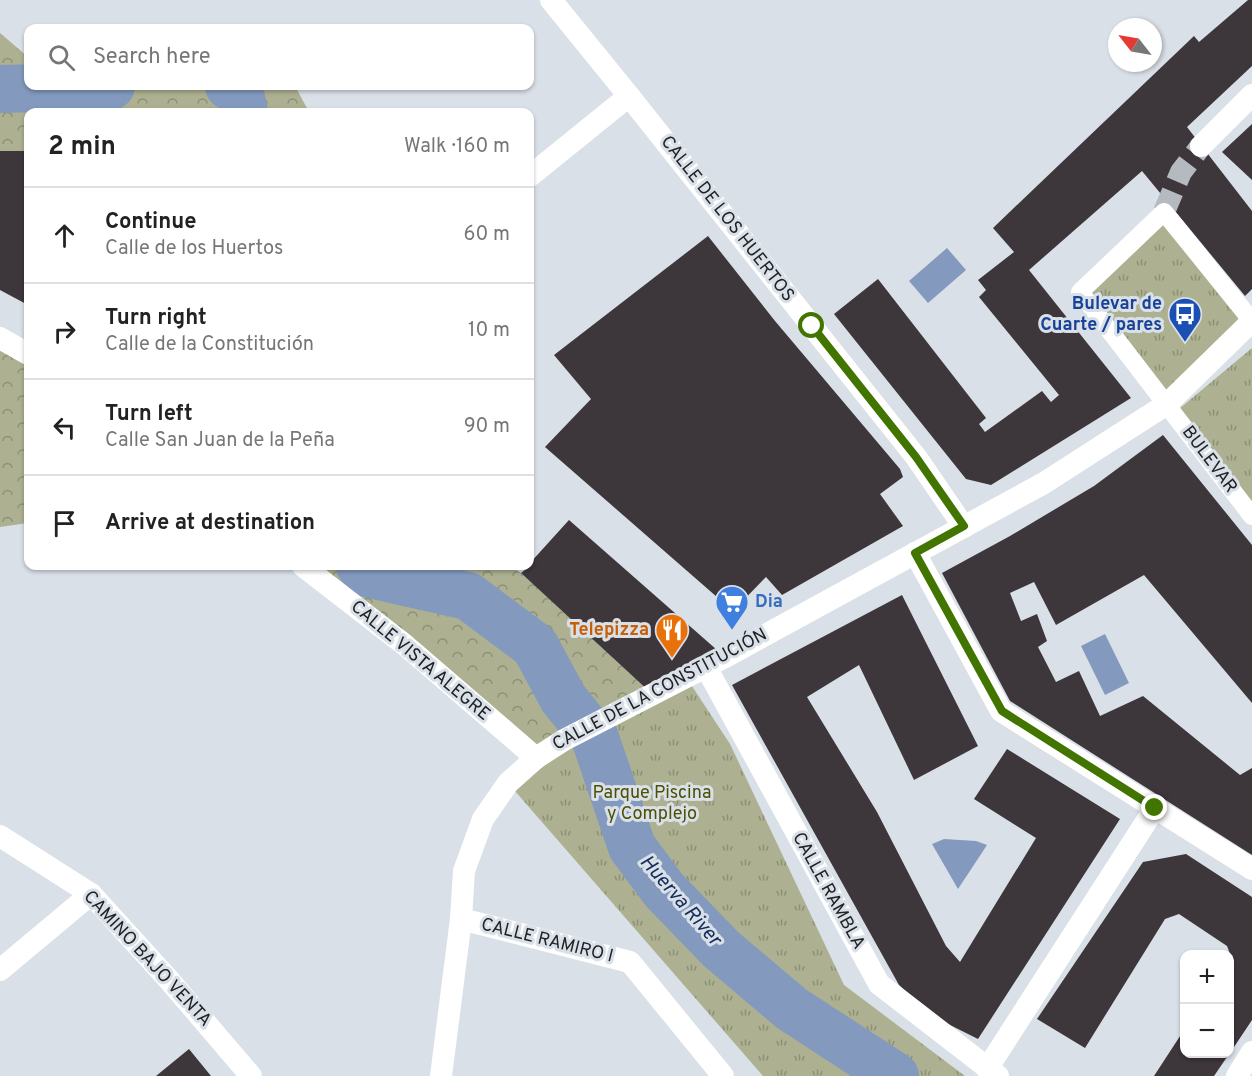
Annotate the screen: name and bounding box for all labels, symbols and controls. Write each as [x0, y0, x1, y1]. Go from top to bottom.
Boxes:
north arrow [1108, 18, 1162, 72]
search box [24, 24, 534, 90]
icon: search [45, 41, 78, 74]
text: Search here [93, 44, 211, 71]
text: 2 min [48, 131, 116, 164]
street label: CALLE DE LOS HUERTOS [655, 131, 799, 307]
text: Walk · 160 m [404, 134, 510, 160]
text: Continue [105, 209, 196, 236]
icon: ahead [48, 219, 81, 252]
text: 60 m [464, 222, 510, 248]
text: Calle de los Huertos [105, 236, 283, 262]
place label: Bulevar de Cuarte / pares [1040, 293, 1162, 337]
bus stop icon: Bulevar de Cuarte / pares [1167, 296, 1203, 343]
text: Turn right [105, 305, 207, 332]
route start [798, 312, 824, 338]
icon: right [48, 315, 81, 348]
text: 10 m [468, 318, 510, 344]
text: Calle de la Constitución [105, 332, 314, 358]
text: Turn left [105, 401, 193, 428]
icon: left [48, 411, 81, 444]
text: 90 m [464, 414, 510, 440]
street label: BULEVAR [1176, 422, 1242, 498]
text: Calle San Juan de la Peña [105, 428, 335, 454]
icon: arrive [48, 507, 81, 540]
text: Arrive at destination [105, 510, 315, 537]
supermarket icon: Dia [714, 584, 750, 631]
place label: Dia [755, 591, 783, 614]
street label: CALLE VISTA ALEGRE [345, 596, 495, 726]
restaurant icon: Telepizza [654, 612, 690, 659]
place label: Telepizza [569, 619, 649, 642]
street label: CALLE DE LA CONSTITUCIÓN [548, 622, 771, 756]
park label: Parque Piscina y Complejo [593, 782, 711, 826]
route end [1141, 794, 1167, 820]
street label: CALLE RAMBLA [786, 828, 870, 954]
water label: Huerva River [633, 850, 728, 953]
street label: CAMINO BAJO VENTA [78, 886, 216, 1032]
street label: CALLE RAMIRO I [478, 913, 616, 969]
map controls [1180, 950, 1234, 1058]
button: + [1180, 950, 1234, 1004]
button: − [1180, 1004, 1234, 1058]

